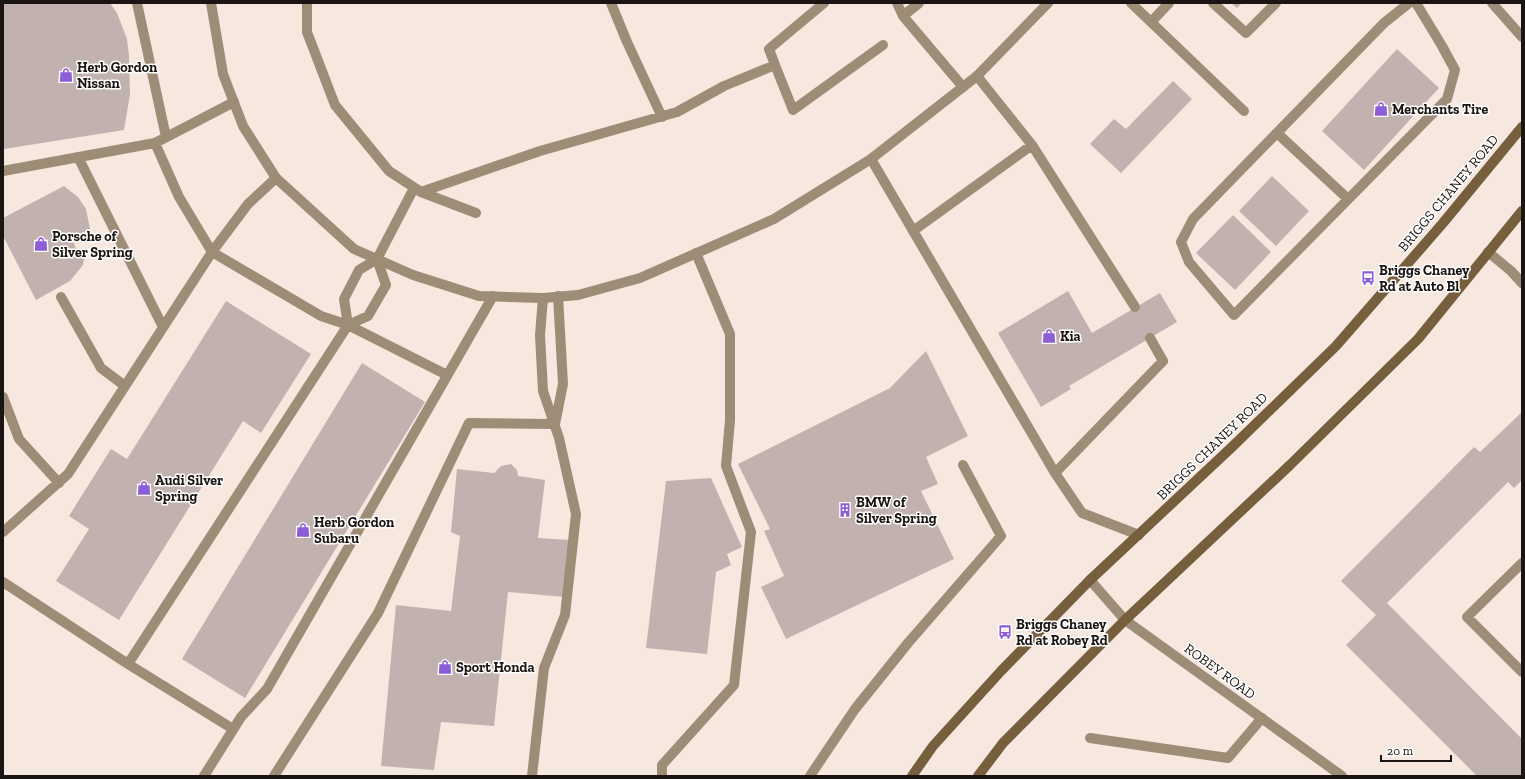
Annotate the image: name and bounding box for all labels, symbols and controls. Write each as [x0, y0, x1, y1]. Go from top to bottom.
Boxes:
place label: Herb Gordon Nissan [77, 59, 158, 92]
shop icon: Herb Gordon Nissan [58, 67, 74, 83]
shop icon: Merchants Tire [1373, 101, 1389, 117]
place label: Merchants Tire [1392, 101, 1488, 118]
street label: BRIGGS CHANEY ROAD [1395, 131, 1502, 255]
place label: Porsche of Silver Spring [52, 228, 133, 261]
shop icon: Porsche of Silver Spring [33, 236, 49, 252]
place label: Briggs Chaney Rd at Auto Bl [1379, 262, 1470, 295]
bus stop icon: Briggs Chaney Rd at Auto Bl [1360, 270, 1376, 286]
shop icon: Kia [1041, 328, 1057, 344]
place label: Kia [1060, 328, 1081, 345]
street label: BRIGGS CHANEY ROAD [1153, 389, 1271, 504]
place label: Audi Silver Spring [155, 472, 223, 505]
shop icon: Audi Silver Spring [136, 480, 152, 496]
place label: BMW of Silver Spring [856, 494, 937, 527]
building icon: BMW of Silver Spring [837, 502, 853, 518]
place label: Herb Gordon Subaru [314, 514, 395, 547]
shop icon: Herb Gordon Subaru [295, 522, 311, 538]
place label: Briggs Chaney Rd at Robey Rd [1016, 616, 1108, 649]
bus stop icon: Briggs Chaney Rd at Robey Rd [997, 624, 1013, 640]
street label: ROBEY ROAD [1181, 640, 1259, 703]
shop icon: Sport Honda [437, 659, 453, 675]
place label: Sport Honda [456, 659, 535, 676]
scale bar [1381, 737, 1451, 763]
text: 20 m [1387, 744, 1414, 758]

